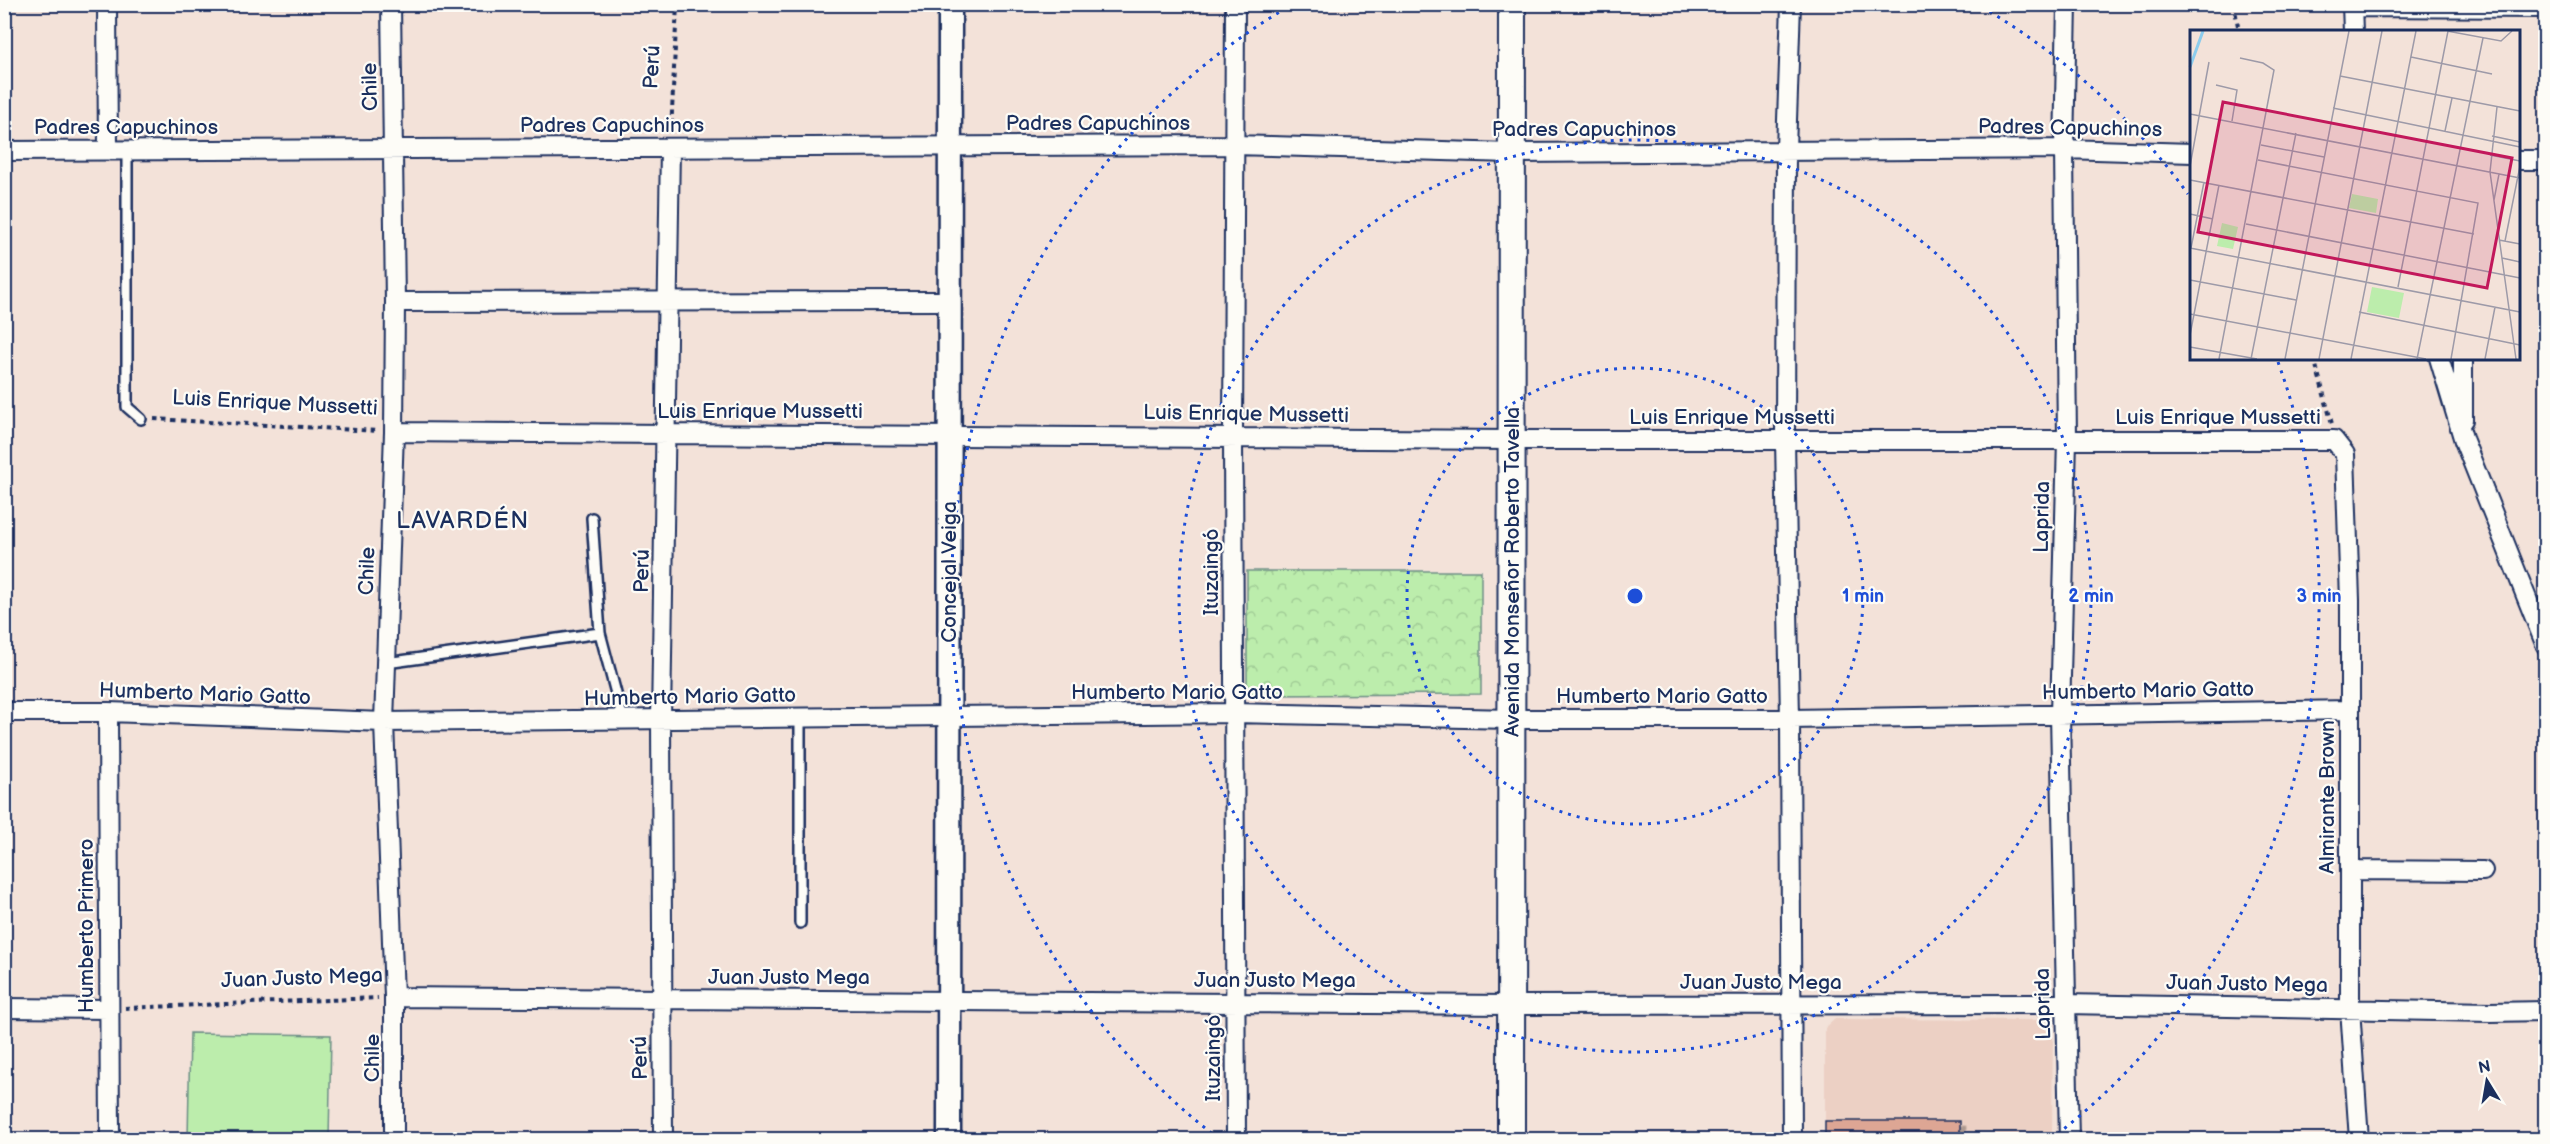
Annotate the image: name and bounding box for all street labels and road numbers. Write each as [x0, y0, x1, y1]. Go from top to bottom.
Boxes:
street label: Perú [638, 44, 666, 90]
street label: Chile [357, 63, 383, 111]
street label: Padres Capuchinos [1006, 111, 1190, 136]
street label: Padres Capuchinos [520, 113, 704, 138]
street label: Padres Capuchinos [1978, 114, 2162, 142]
street label: Padres Capuchinos [34, 115, 218, 140]
street label: Padres Capuchinos [1492, 117, 1676, 142]
street label: Luis Enrique Mussetti [172, 385, 378, 421]
street label: Luis Enrique Mussetti [657, 399, 863, 424]
street label: Luis Enrique Mussetti [1143, 400, 1349, 428]
street label: Luis Enrique Mussetti [1629, 405, 1835, 430]
street label: Luis Enrique Mussetti [2115, 405, 2321, 430]
street label: Avenida Monseñor Roberto Tavella [1500, 407, 1525, 737]
street label: Laprida [2029, 481, 2055, 553]
street label: Concejal Veiga [937, 501, 962, 643]
street label: Ituzaingó [1199, 528, 1224, 616]
street label: Chile [354, 546, 380, 596]
street label: Perú [629, 549, 655, 593]
street label: Humberto Mario Gatto [2042, 677, 2254, 705]
street label: Humberto Mario Gatto [99, 678, 311, 710]
street label: Humberto Mario Gatto [1071, 680, 1283, 705]
street label: Humberto Mario Gatto [584, 683, 796, 711]
street label: Humberto Mario Gatto [1556, 684, 1768, 709]
street label: Almirante Brown [2315, 720, 2340, 874]
street label: Humberto Primero [74, 839, 99, 1013]
street label: Juan Justo Mega [221, 963, 383, 993]
street label: Juan Justo Mega [708, 965, 870, 990]
street label: Juan Justo Mega [1194, 968, 1356, 993]
street label: Laprida [2030, 968, 2056, 1040]
street label: Juan Justo Mega [1680, 970, 1842, 995]
street label: Juan Justo Mega [2166, 970, 2328, 998]
street label: Ituzaingó [1201, 1014, 1226, 1102]
street label: Chile [360, 1034, 385, 1082]
street label: Perú [627, 1036, 653, 1080]

